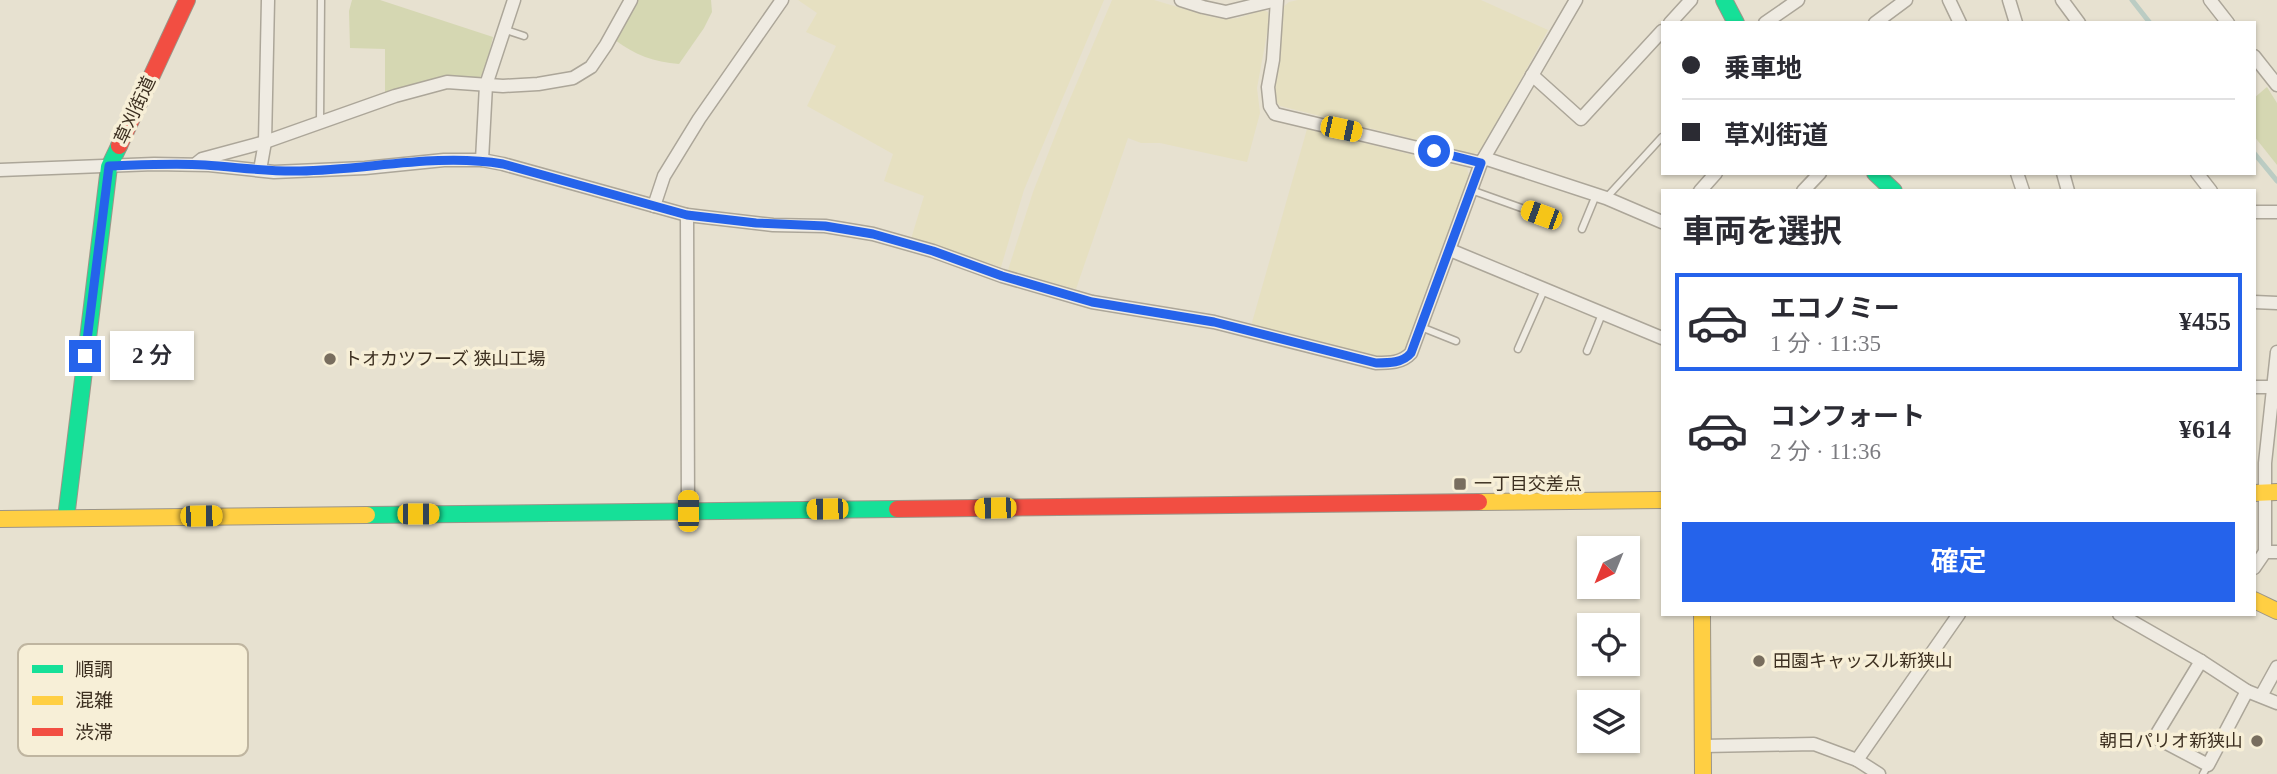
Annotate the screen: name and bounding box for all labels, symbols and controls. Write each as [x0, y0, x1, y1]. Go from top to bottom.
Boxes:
text: 乗車地 [1724, 54, 1802, 83]
street label: 草刈街道 [111, 73, 159, 147]
car [1319, 114, 1364, 144]
text: 草刈街道 [1724, 121, 1828, 150]
route start [1418, 135, 1450, 167]
car [1518, 198, 1565, 232]
text: 車両を選択 [1682, 213, 1842, 249]
icon: car [1686, 291, 1749, 354]
text: エコノミー [1770, 294, 1900, 323]
text: ¥455 [2179, 307, 2231, 336]
text: 1 分 · 11:35 [1770, 331, 1881, 356]
callout: 2 分 [110, 332, 194, 380]
route end [69, 340, 101, 372]
text: 2 分 [132, 343, 172, 368]
place label: トオカツフーズ 狭山工場 [344, 349, 546, 369]
marker: トオカツフーズ 狭山工場 [322, 351, 338, 367]
icon: car [1686, 399, 1749, 462]
text: コンフォート [1770, 402, 1925, 431]
text: ¥614 [2179, 415, 2231, 444]
text: 2 分 · 11:36 [1770, 439, 1881, 464]
place label: 一丁目交差点 [1474, 474, 1582, 494]
marker: 一丁目交差点 [1452, 476, 1468, 492]
car [678, 490, 699, 532]
car [974, 497, 1017, 519]
car [806, 498, 849, 520]
car [398, 504, 440, 525]
car [180, 505, 223, 527]
button: 確定 [1682, 522, 2235, 602]
north arrow [1577, 536, 1640, 598]
map controls [1577, 536, 1640, 753]
button: locate [1577, 613, 1640, 676]
legend [18, 644, 248, 756]
place label: 田園キャッスル新狭山 [1773, 651, 1953, 671]
marker: 田園キャッスル新狭山 [1751, 653, 1767, 669]
text: 順調 [75, 659, 113, 680]
text: 混雑 [75, 690, 113, 711]
button: layers [1577, 690, 1640, 753]
text: 渋滞 [75, 722, 113, 743]
place label: 朝日パリオ新狭山 [2099, 731, 2243, 751]
marker: 朝日パリオ新狭山 [2249, 733, 2265, 749]

